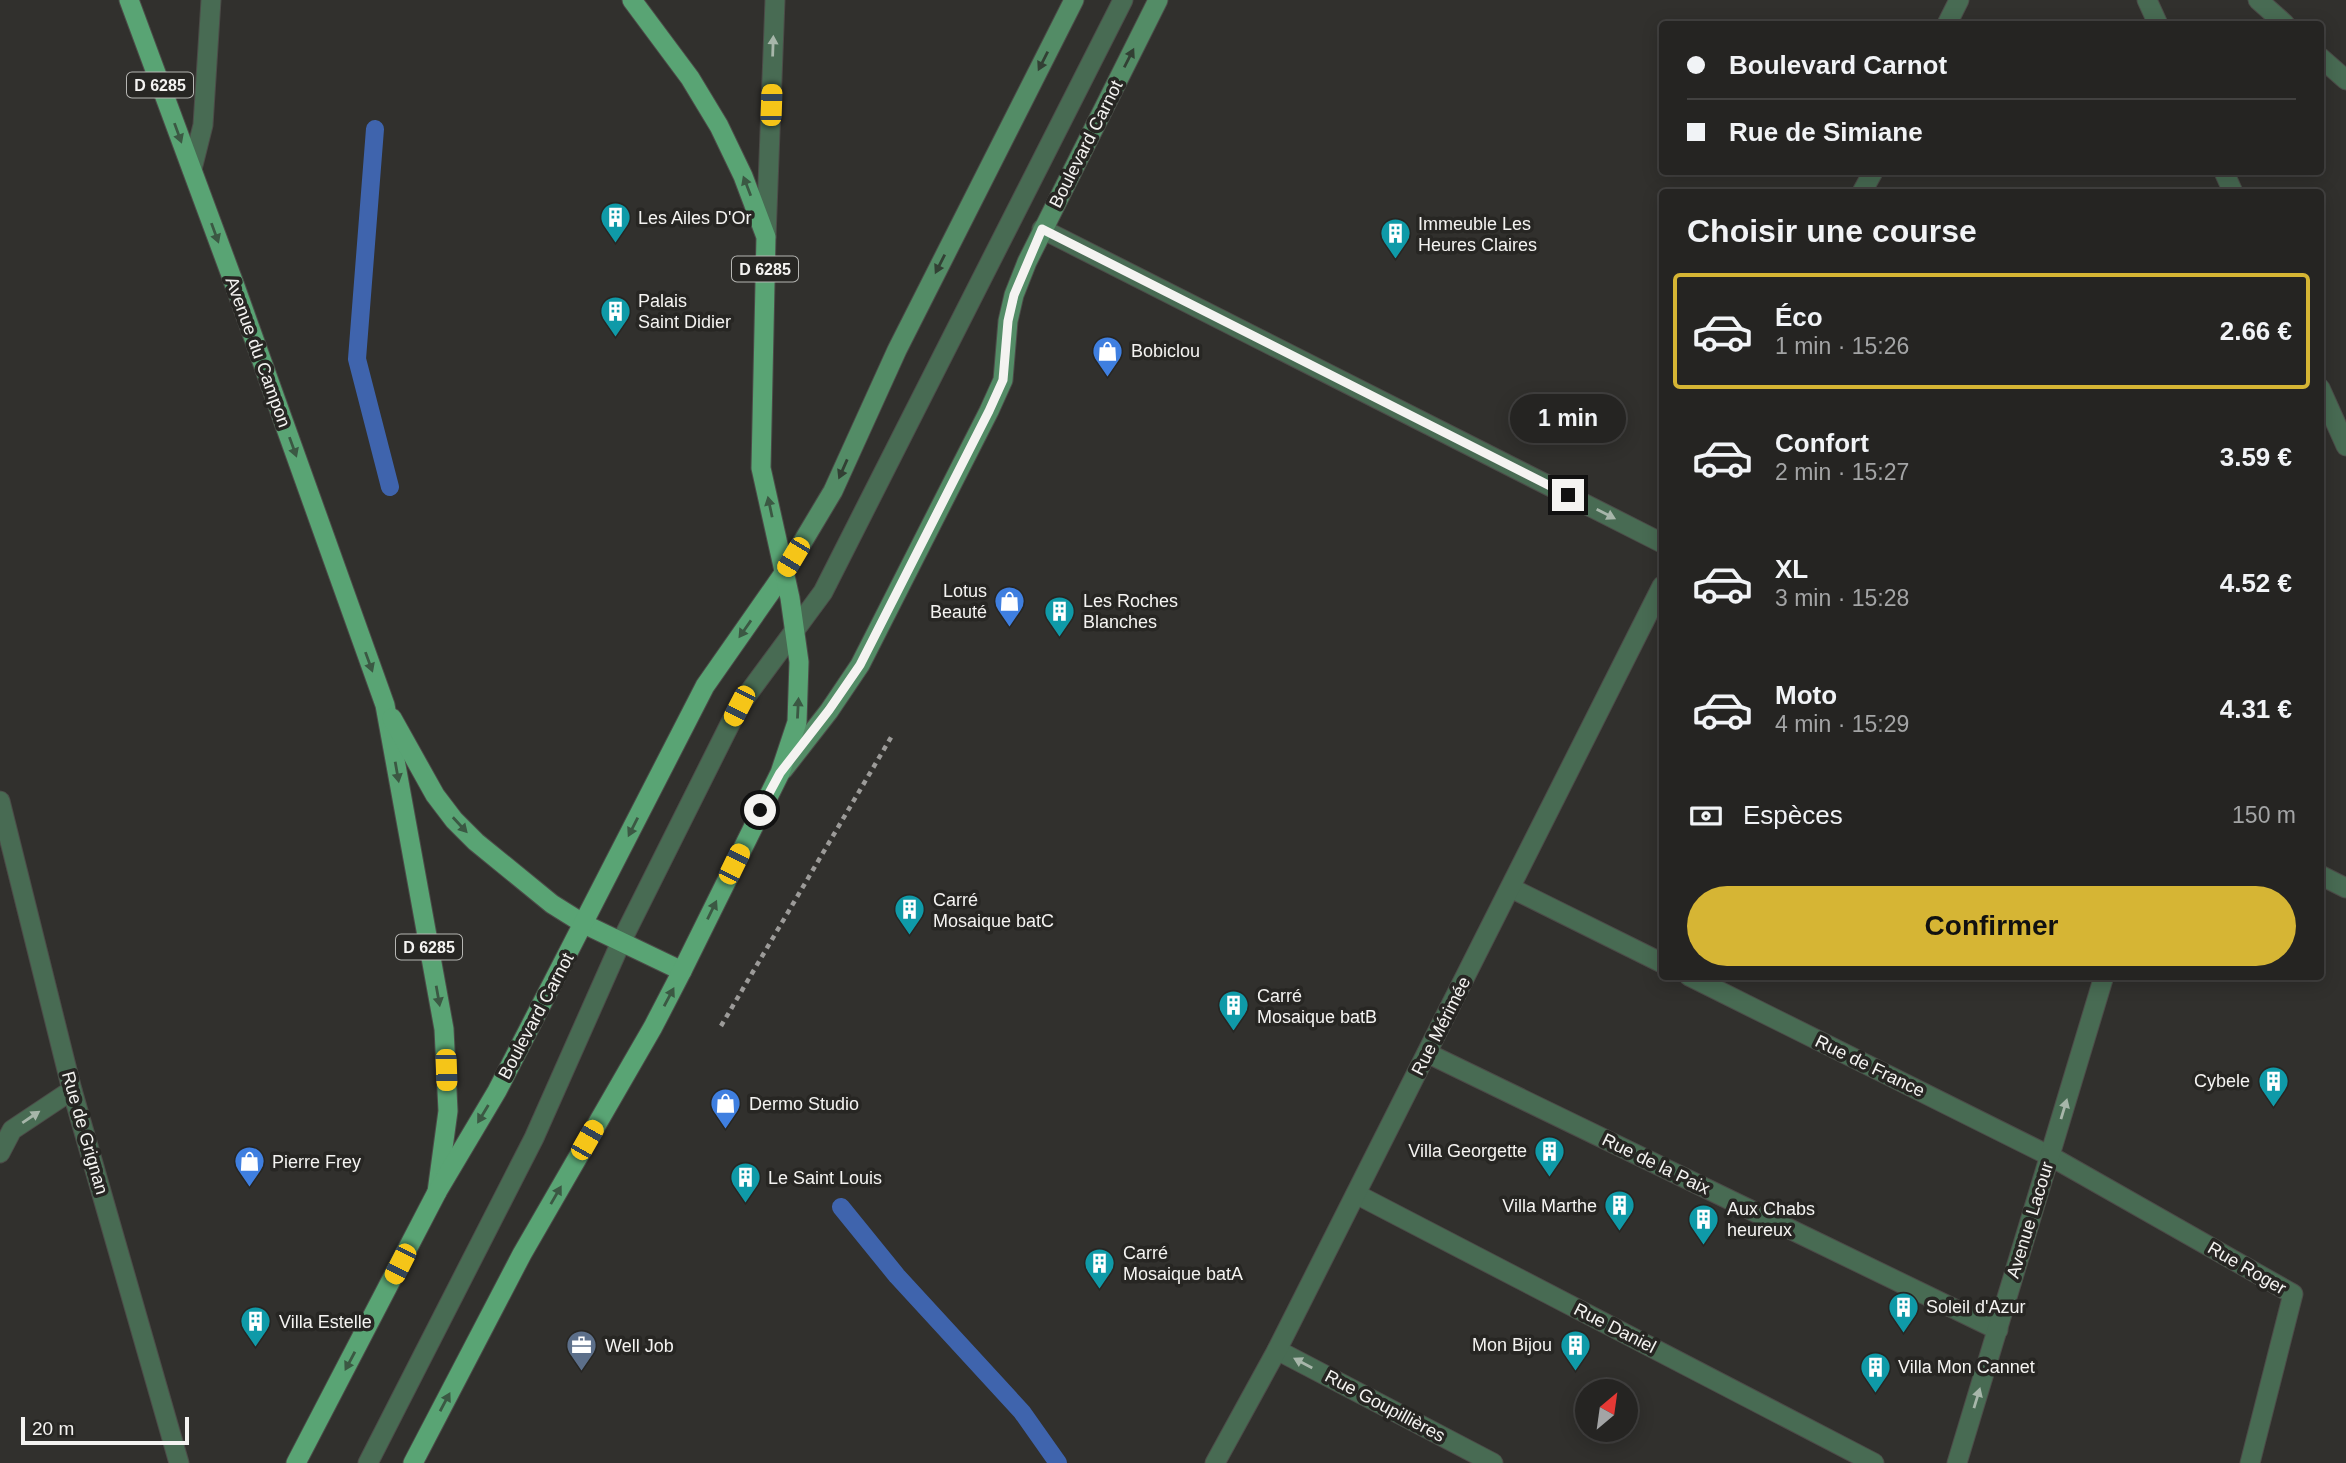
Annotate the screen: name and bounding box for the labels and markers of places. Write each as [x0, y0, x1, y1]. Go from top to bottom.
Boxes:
building icon: Les Ailes D'Or [598, 201, 632, 245]
place label: Les Ailes D'Or [638, 208, 751, 228]
place label: Immeuble Les Heures Claires [1418, 214, 1537, 255]
building icon: Immeuble Les Heures Claires [1378, 217, 1412, 261]
place label: Palais Saint Didier [638, 291, 731, 332]
building icon: Palais Saint Didier [598, 294, 632, 338]
shop icon: Bobiclou [1091, 334, 1125, 378]
place label: Bobiclou [1131, 341, 1200, 361]
place label: Lotus Beauté [930, 581, 987, 622]
shop icon: Lotus Beauté [993, 584, 1027, 628]
place label: Les Roches Blanches [1083, 591, 1178, 632]
building icon: Les Roches Blanches [1043, 594, 1077, 638]
place label: Carré Mosaique batC [933, 890, 1054, 931]
building icon: Carré Mosaique batC [893, 893, 927, 937]
place label: Carré Mosaique batB [1257, 986, 1377, 1027]
building icon: Carré Mosaique batB [1217, 989, 1251, 1033]
building icon: Cybele [2256, 1064, 2290, 1108]
place label: Cybele [2194, 1071, 2250, 1091]
shop icon: Dermo Studio [709, 1087, 743, 1131]
place label: Dermo Studio [749, 1094, 859, 1114]
building icon: Villa Georgette [1533, 1134, 1567, 1178]
place label: Villa Georgette [1408, 1141, 1527, 1161]
shop icon: Pierre Frey [232, 1145, 266, 1189]
place label: Pierre Frey [272, 1152, 361, 1172]
building icon: Le Saint Louis [728, 1161, 762, 1205]
place label: Le Saint Louis [768, 1168, 882, 1188]
building icon: Villa Marthe [1603, 1189, 1637, 1233]
place label: Villa Marthe [1502, 1196, 1597, 1216]
place label: Aux Chabs heureux [1727, 1199, 1815, 1240]
building icon: Aux Chabs heureux [1687, 1202, 1721, 1246]
place label: Carré Mosaique batA [1123, 1243, 1243, 1284]
building icon: Carré Mosaique batA [1083, 1246, 1117, 1290]
building icon: Soleil d'Azur [1886, 1290, 1920, 1334]
place label: Soleil d'Azur [1926, 1297, 2025, 1317]
building icon: Villa Estelle [239, 1305, 273, 1349]
place label: Villa Estelle [279, 1312, 372, 1332]
building icon: Mon Bijou [1558, 1328, 1592, 1372]
office icon: Well Job [565, 1329, 599, 1373]
place label: Mon Bijou [1472, 1335, 1552, 1355]
place label: Well Job [605, 1336, 674, 1356]
building icon: Villa Mon Cannet [1858, 1350, 1892, 1394]
place label: Villa Mon Cannet [1898, 1357, 2035, 1377]

